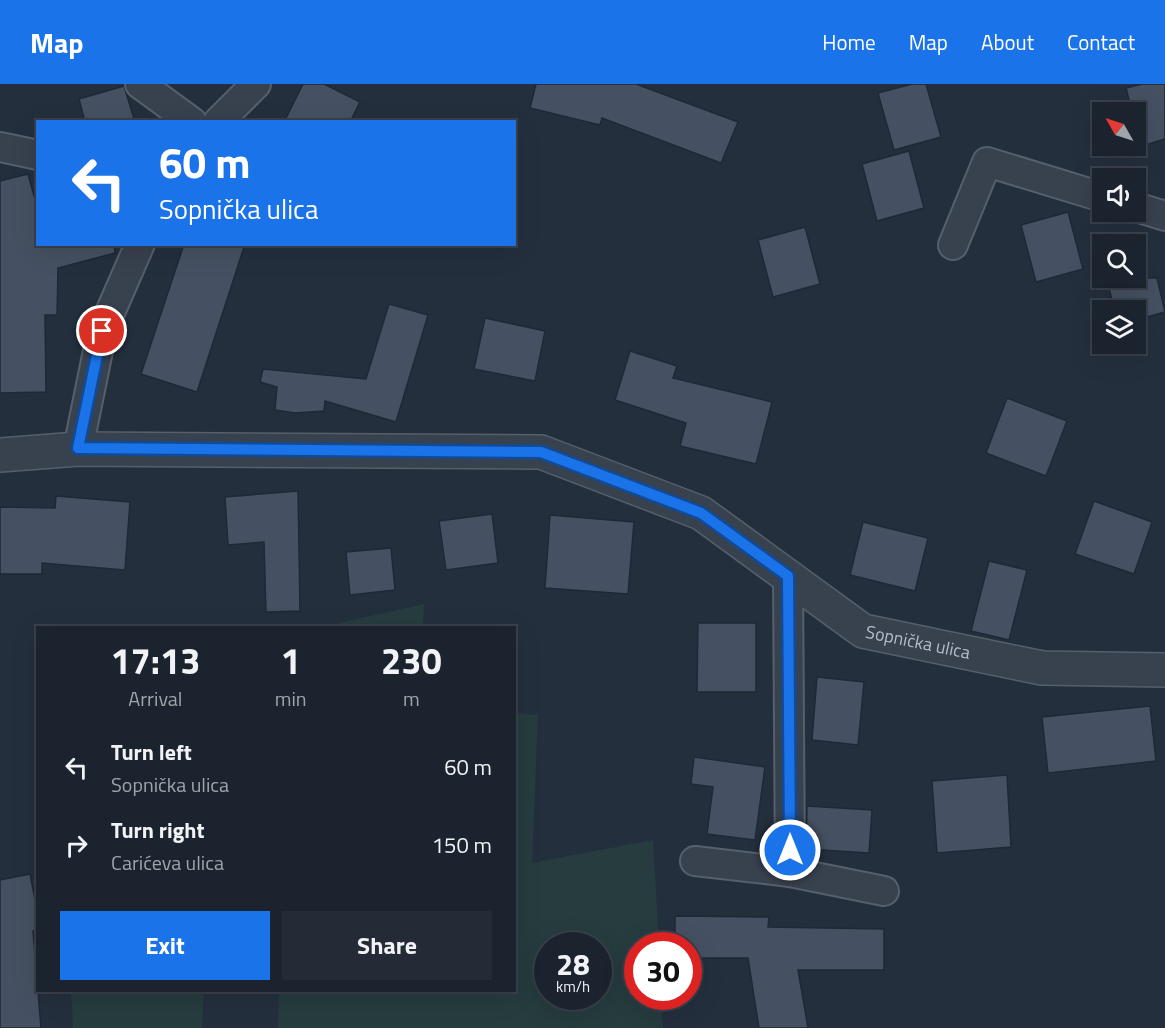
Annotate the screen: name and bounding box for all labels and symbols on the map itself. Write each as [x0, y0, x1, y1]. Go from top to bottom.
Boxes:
north arrow [1092, 102, 1146, 156]
pin [76, 305, 127, 356]
street label: Sopnička ulica [863, 618, 973, 666]
position arrow [758, 818, 822, 882]
speed limit sign: 30 [624, 932, 702, 1010]

